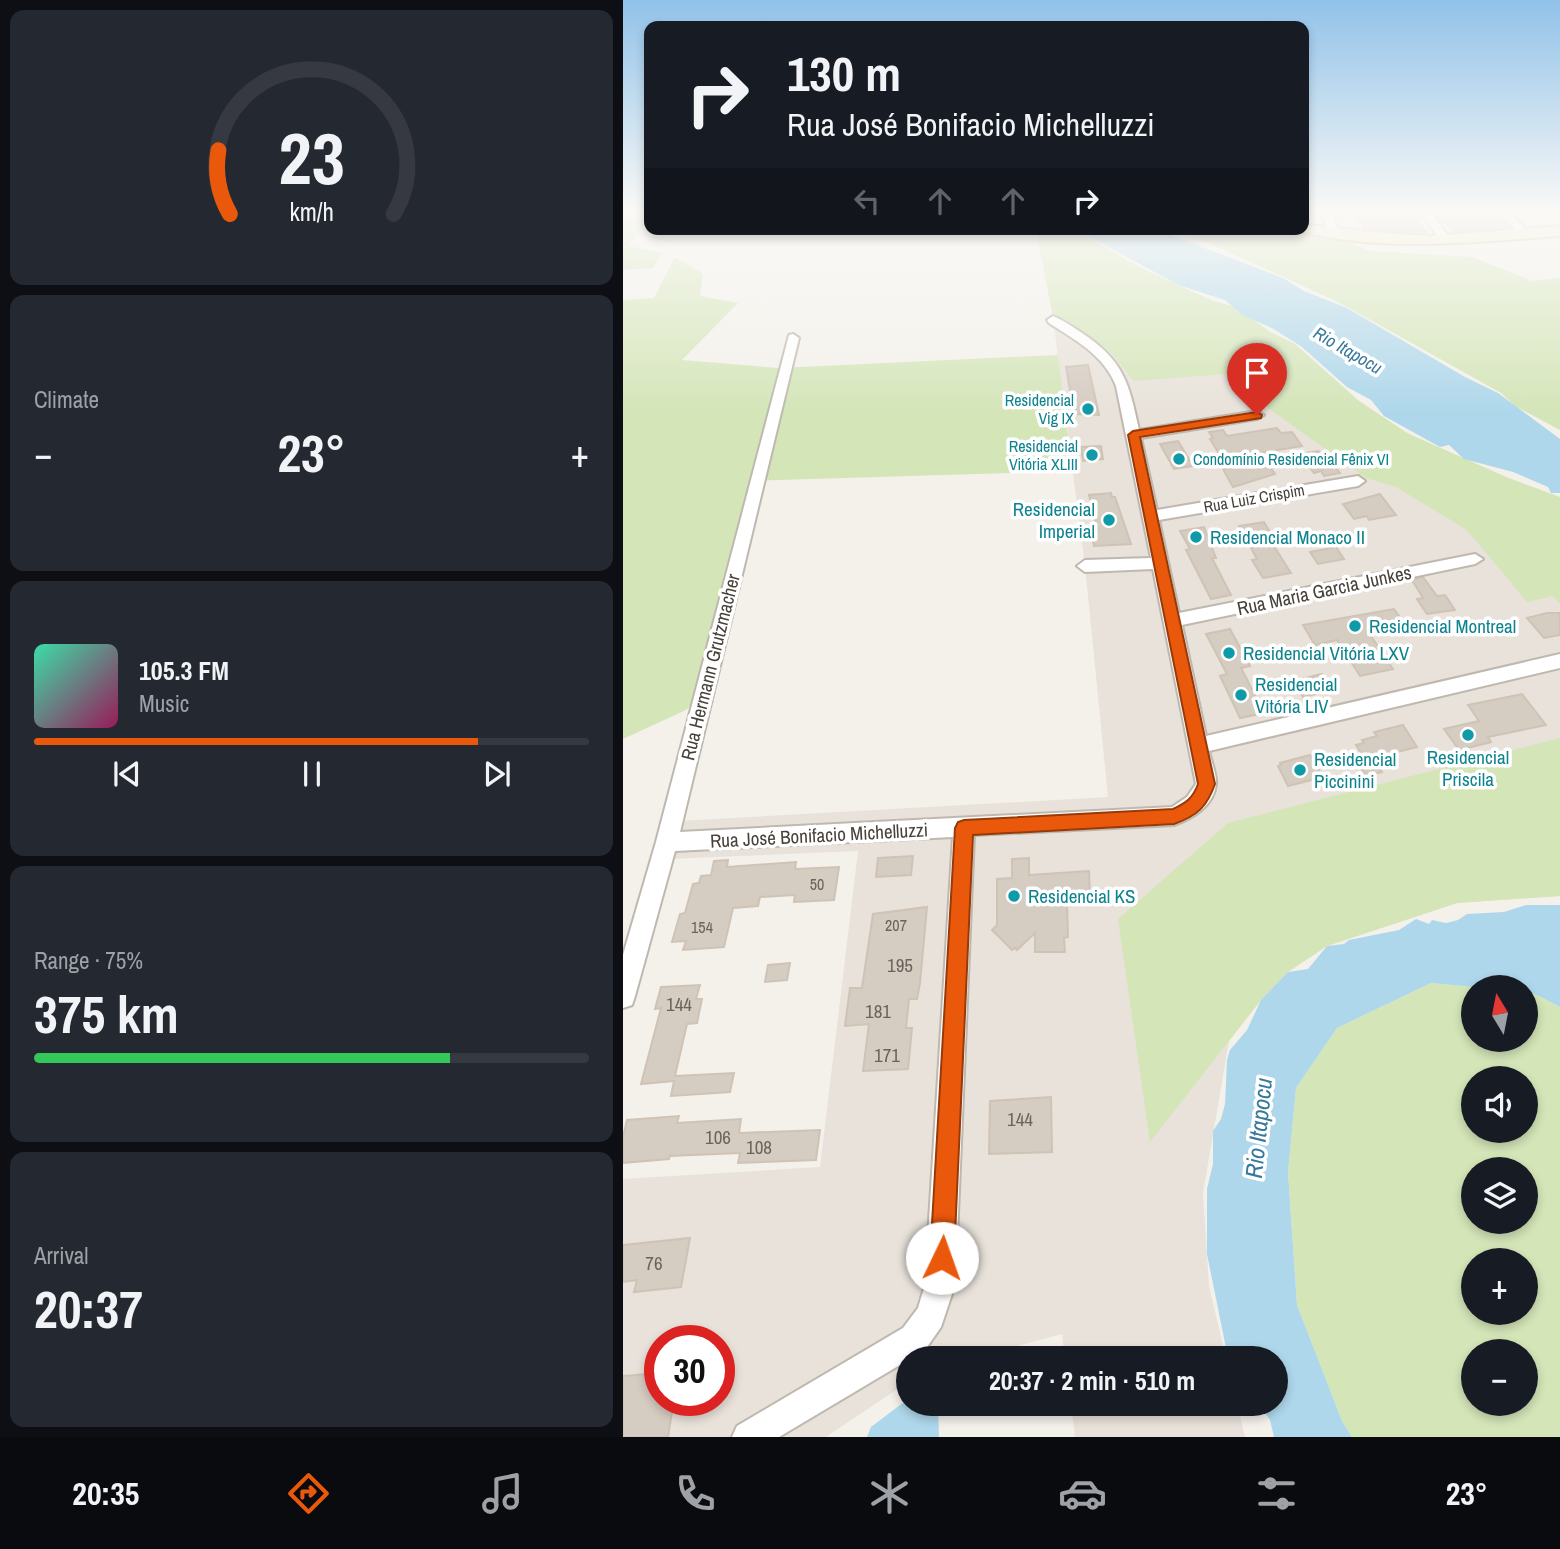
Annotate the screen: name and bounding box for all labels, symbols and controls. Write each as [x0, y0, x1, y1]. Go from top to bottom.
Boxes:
text: 130 m [787, 40, 901, 106]
icon: right [672, 49, 763, 140]
text: Rua José Bonifacio Michelluzzi [787, 103, 1155, 146]
text: 23 [278, 109, 345, 207]
icon: left [848, 182, 886, 220]
icon: ahead [921, 182, 959, 220]
icon: ahead [994, 182, 1032, 220]
icon: right [1067, 182, 1105, 220]
text: km/h [289, 195, 334, 229]
water label: Rio Itapocu [1309, 320, 1387, 380]
pin [1227, 343, 1287, 415]
icon: arrive [1238, 354, 1276, 392]
text: Climate [34, 384, 99, 415]
place label: Residencial Vig IX [1005, 389, 1074, 429]
marker: Residencial Vig IX [1080, 401, 1096, 417]
text: 23° [277, 418, 346, 488]
text: − [34, 428, 52, 479]
text: + [571, 428, 589, 479]
place label: Residencial Vitória XLIII [1009, 435, 1078, 475]
marker: Residencial Vitória XLIII [1084, 447, 1100, 463]
place label: Condomínio Residencial Fênix VI [1193, 448, 1389, 470]
marker: Condomínio Residencial Fênix VI [1171, 451, 1187, 467]
street label: Rua Luiz Crispim [1202, 478, 1306, 518]
place label: Residencial Imperial [1013, 496, 1095, 544]
marker: Residencial Imperial [1101, 512, 1117, 528]
place label: Residencial Monaco II [1210, 524, 1365, 550]
marker: Residencial Monaco II [1188, 529, 1204, 545]
street label: Rua Maria Garcia Junkes [1234, 559, 1414, 621]
street label: Rua Hermann Grutzmacher [674, 570, 746, 763]
place label: Residencial Montreal [1369, 613, 1516, 639]
marker: Residencial Montreal [1347, 618, 1363, 634]
place label: Residencial Vitória LXV [1243, 640, 1410, 666]
marker: Residencial Vitória LXV [1221, 645, 1237, 661]
text: 105.3 FM [139, 653, 229, 688]
place label: Residencial Vitória LIV [1255, 671, 1337, 719]
marker: Residencial Vitória LIV [1233, 687, 1249, 703]
text: Music [139, 688, 189, 719]
marker: Residencial Priscila [1460, 727, 1476, 743]
place label: Residencial Priscila [1427, 744, 1509, 792]
place label: Residencial Piccinini [1314, 746, 1396, 794]
icon: previous [108, 755, 146, 793]
icon: pause [293, 755, 331, 793]
icon: next [478, 755, 516, 793]
marker: Residencial Piccinini [1292, 762, 1308, 778]
street label: Rua José Bonifacio Michelluzzi [709, 816, 929, 854]
house number: 50 [810, 873, 824, 895]
place label: Residencial KS [1028, 883, 1135, 909]
marker: Residencial KS [1006, 888, 1022, 904]
house number: 207 [885, 914, 907, 936]
house number: 154 [691, 916, 713, 938]
text: Range · 75% [34, 945, 143, 976]
house number: 195 [887, 952, 913, 978]
north arrow [1461, 975, 1538, 1052]
map controls [1461, 975, 1538, 1416]
text: 375 km [34, 979, 179, 1049]
house number: 144 [666, 991, 692, 1017]
house number: 181 [865, 998, 891, 1024]
house number: 171 [874, 1042, 900, 1068]
button: sound [1461, 1066, 1538, 1143]
water label: Rio Itapocu [1237, 1076, 1279, 1180]
house number: 144 [1007, 1106, 1033, 1132]
house number: 106 [705, 1124, 731, 1150]
house number: 108 [746, 1134, 772, 1160]
button: layers [1461, 1157, 1538, 1234]
position arrow [905, 1221, 979, 1295]
text: Arrival [34, 1240, 89, 1271]
button: + [1461, 1248, 1538, 1325]
house number: 76 [645, 1250, 663, 1276]
text: 20:37 [34, 1274, 143, 1344]
speed limit sign: 30 [644, 1325, 735, 1416]
button: − [1461, 1339, 1538, 1416]
text: 20:37 · 2 min · 510 m [989, 1363, 1195, 1398]
icon: directions [284, 1469, 333, 1518]
icon: music [478, 1469, 527, 1518]
icon: phone [671, 1469, 720, 1518]
icon: climate [865, 1469, 914, 1518]
icon: car [1058, 1469, 1107, 1518]
icon: filters [1252, 1469, 1301, 1518]
text: 20:35 [72, 1472, 139, 1515]
text: 23° [1446, 1472, 1488, 1515]

